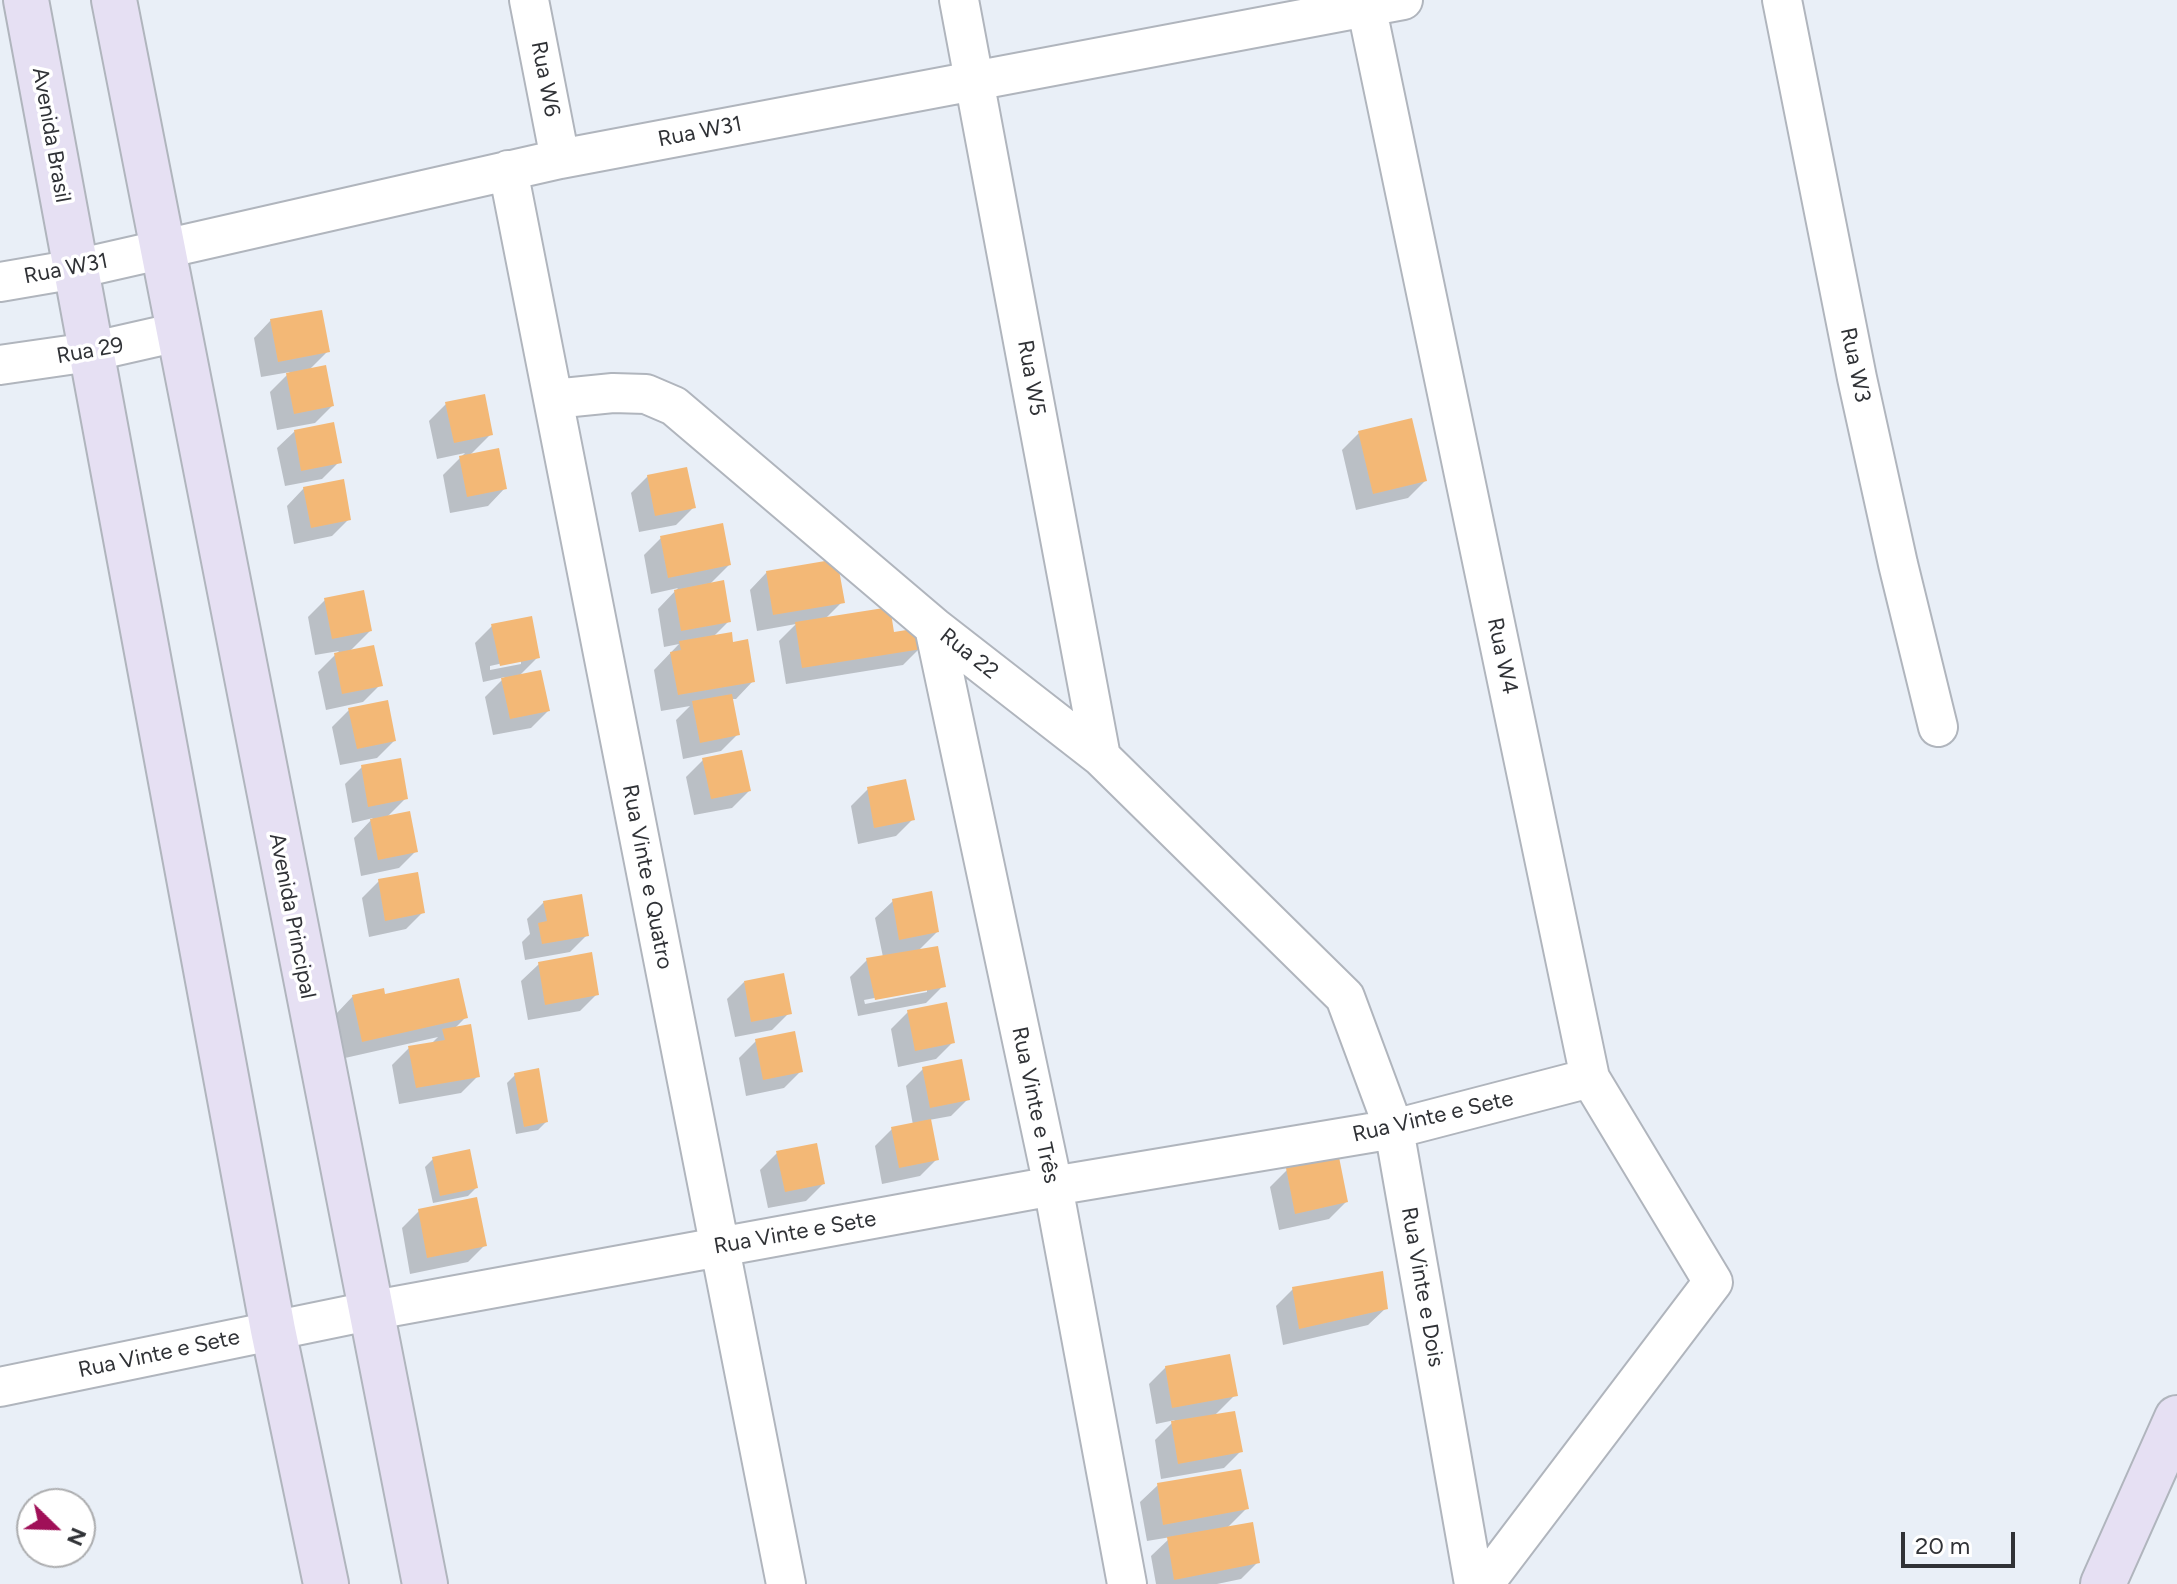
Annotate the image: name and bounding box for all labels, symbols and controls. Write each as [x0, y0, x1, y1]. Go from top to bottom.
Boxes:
street label: Rua W6 [525, 39, 565, 119]
street label: Avenida Brasil [26, 65, 76, 205]
street label: Rua W31 [656, 111, 744, 153]
street label: Rua W31 [22, 248, 110, 290]
street label: Rua W3 [1834, 325, 1876, 405]
street label: Rua 29 [54, 332, 126, 370]
street label: Rua W5 [1011, 338, 1051, 418]
street label: Rua W4 [1481, 615, 1523, 697]
street label: Rua 22 [934, 623, 1004, 685]
street label: Rua Vinte e Quatro [616, 782, 678, 972]
street label: Avenida Principal [263, 831, 321, 1001]
street label: Rua Vinte e Três [1006, 1024, 1064, 1186]
street label: Rua Vinte e Sete [1350, 1086, 1516, 1148]
street label: Rua Vinte e Dois [1395, 1205, 1449, 1369]
street label: Rua Vinte e Sete [712, 1206, 878, 1260]
street label: Rua Vinte e Sete [76, 1324, 242, 1384]
north arrow [16, 1488, 96, 1568]
scale bar [1905, 1516, 2019, 1566]
text: N [61, 1524, 92, 1550]
text: 20 m [1915, 1531, 1970, 1560]

